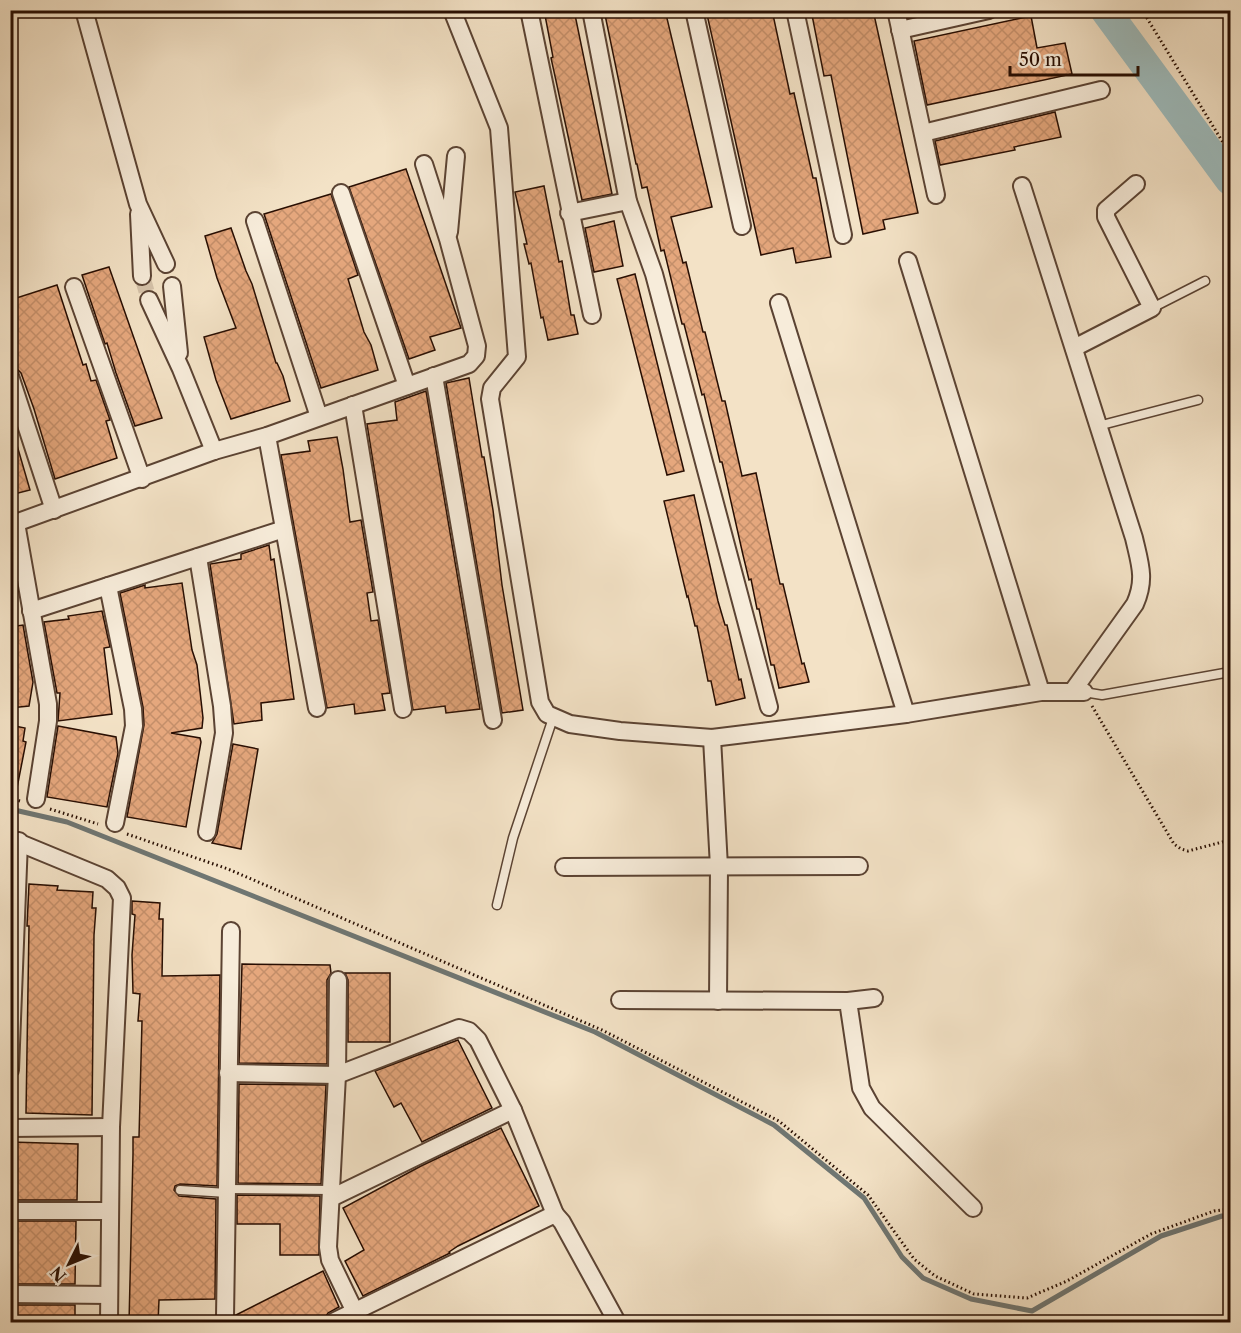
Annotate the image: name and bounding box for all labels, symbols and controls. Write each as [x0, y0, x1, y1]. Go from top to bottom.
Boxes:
scale bar [1010, 39, 1138, 77]
text: 50 m [1019, 49, 1062, 71]
north arrow [39, 1234, 99, 1294]
text: N [46, 1262, 70, 1286]

